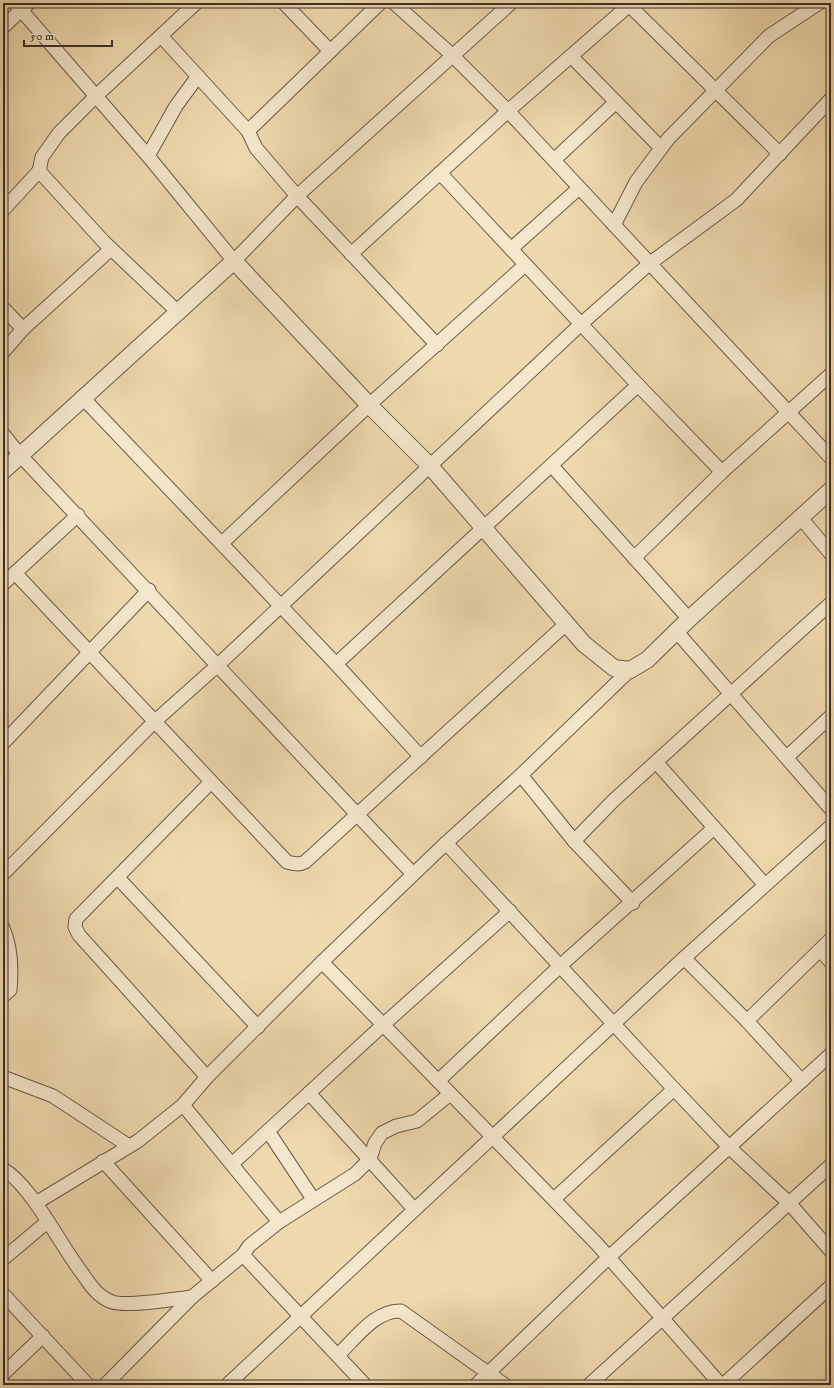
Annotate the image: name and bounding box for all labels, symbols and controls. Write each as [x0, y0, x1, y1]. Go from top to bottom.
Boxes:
scale bar [24, 22, 112, 48]
text: 50 m [30, 29, 54, 44]

